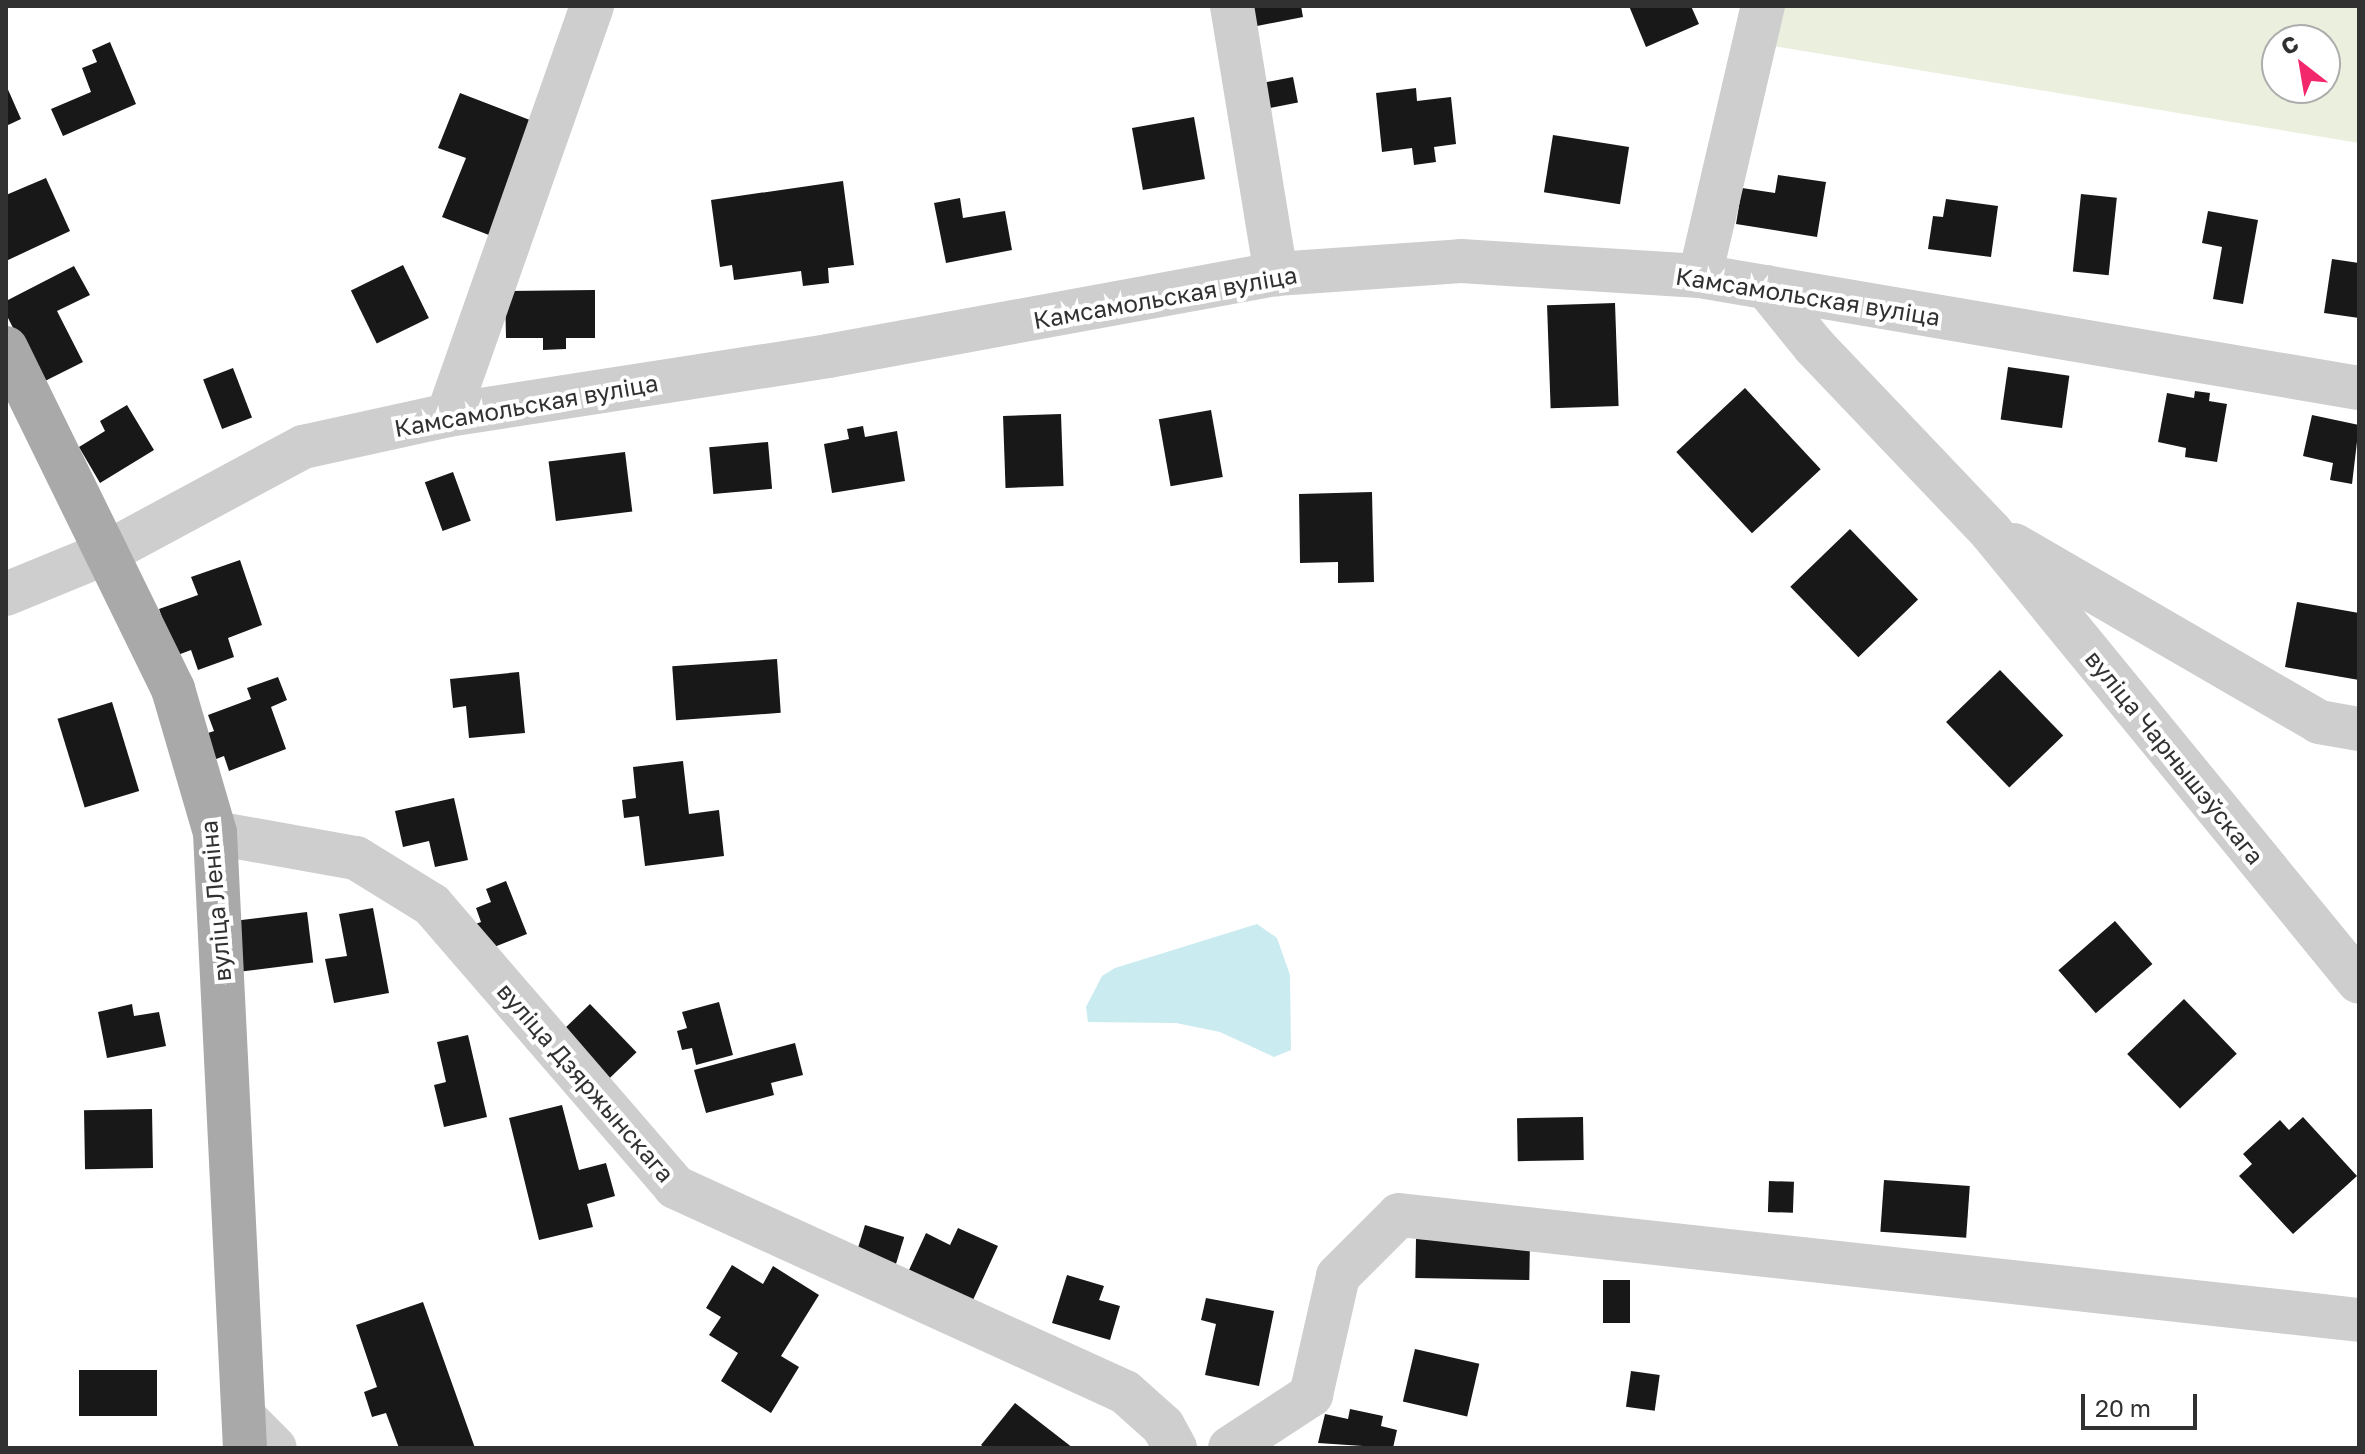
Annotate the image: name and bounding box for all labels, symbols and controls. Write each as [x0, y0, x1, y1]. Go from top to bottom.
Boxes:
north arrow [2261, 24, 2341, 104]
text: С [2276, 29, 2303, 60]
street label: Камсамольская вуліца [1031, 260, 1299, 334]
street label: Камсамольская вуліца [1674, 261, 1942, 331]
street label: Камсамольская вуліца [392, 368, 660, 442]
street label: вуліца Чарнышэўскага [2080, 644, 2270, 870]
street label: вуліца Леніна [194, 819, 236, 983]
street label: вуліца Дзяржынскага [492, 976, 680, 1188]
scale bar [2085, 1378, 2201, 1428]
text: 20 m [2095, 1393, 2151, 1422]

